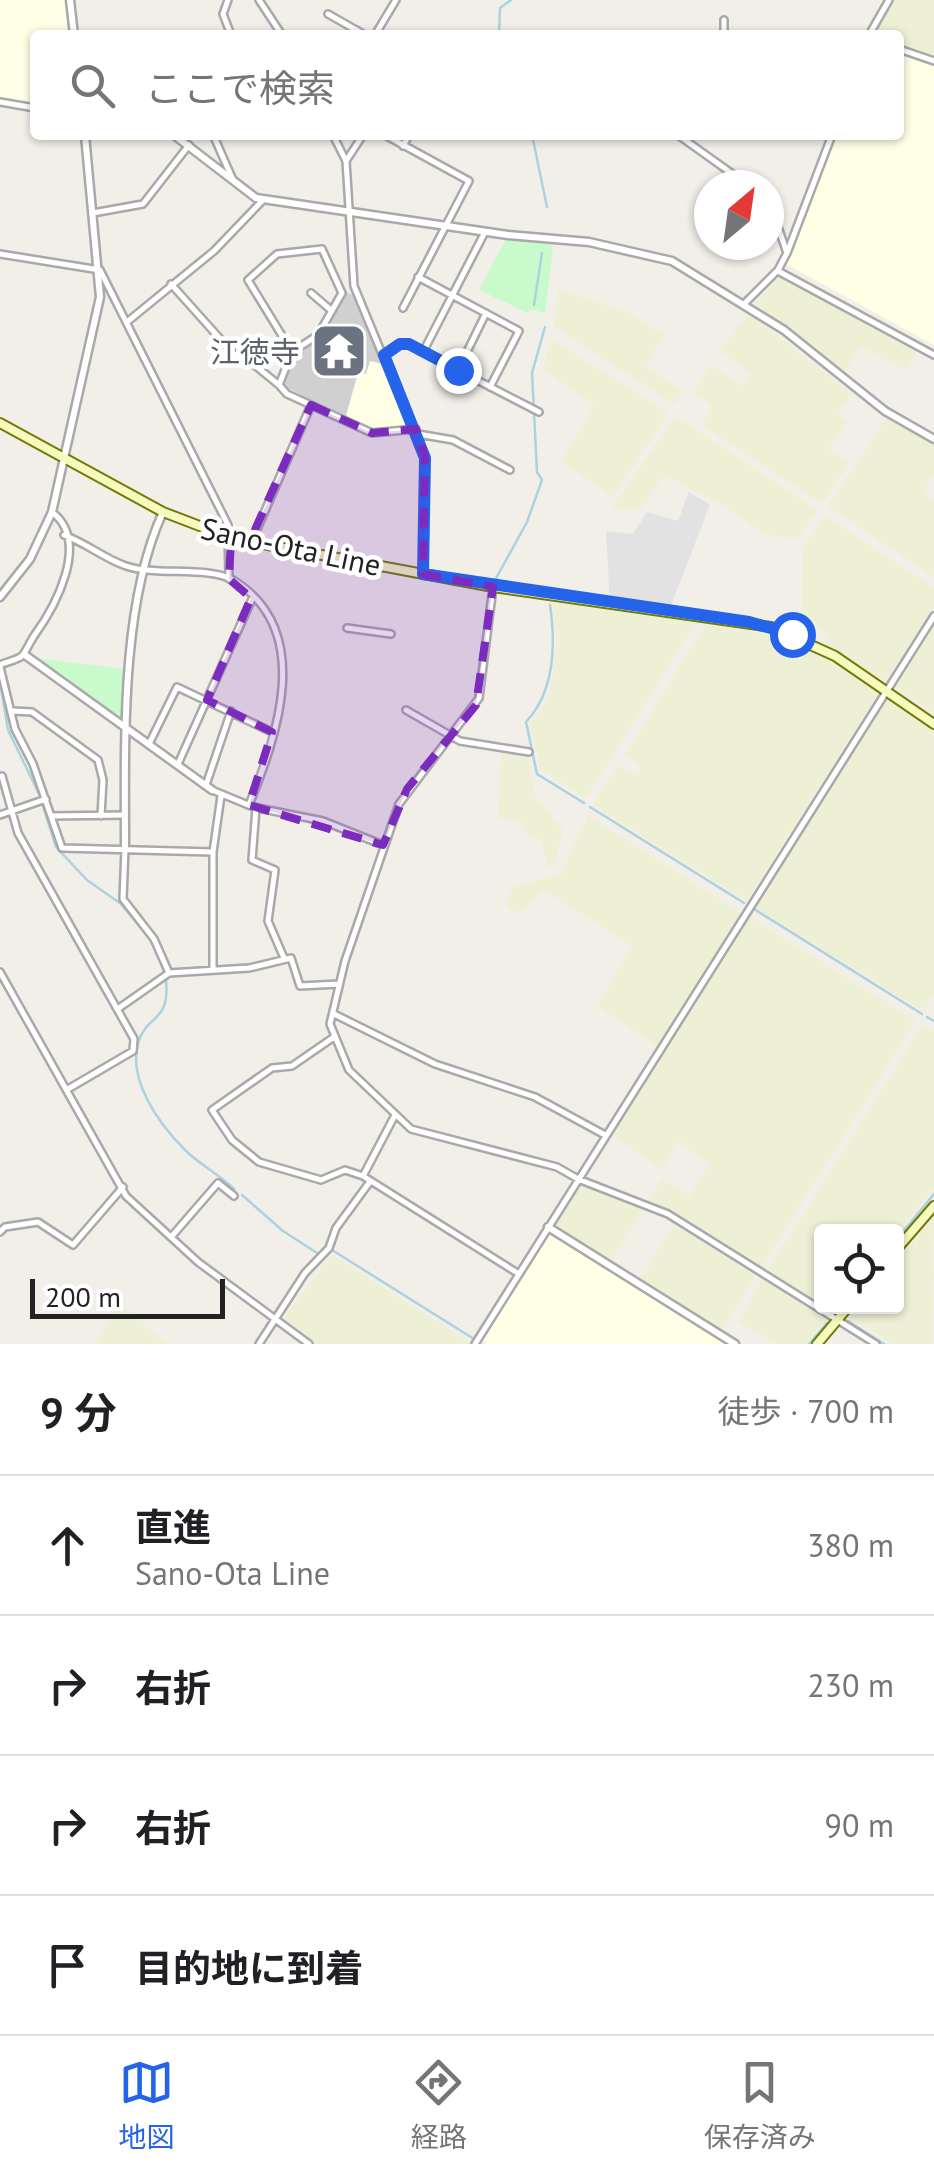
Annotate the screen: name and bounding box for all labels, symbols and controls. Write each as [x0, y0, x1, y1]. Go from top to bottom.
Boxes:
search box [30, 30, 904, 140]
icon: search [65, 58, 120, 113]
text: ここで検索 [145, 63, 335, 112]
north arrow [694, 170, 784, 260]
temple icon: 江徳寺 [309, 321, 369, 381]
place label: 江徳寺 [210, 332, 300, 371]
route end [436, 348, 482, 394]
street label: Sano-Ota Line [197, 508, 385, 584]
route start [770, 612, 816, 658]
map controls [814, 1224, 904, 1314]
button: locate [814, 1224, 904, 1314]
scale bar [30, 1274, 225, 1318]
text: 200 m [45, 1278, 121, 1315]
text: 9 分 [40, 1385, 116, 1440]
text: 徒歩 · 700 m [718, 1390, 894, 1432]
text: 直進 [135, 1502, 211, 1551]
icon: ahead [40, 1518, 95, 1573]
text: 380 m [807, 1524, 894, 1566]
text: Sano-Ota Line [135, 1552, 330, 1594]
icon: right [40, 1658, 95, 1713]
text: 右折 [135, 1663, 211, 1712]
text: 230 m [807, 1664, 894, 1706]
icon: right [40, 1798, 95, 1853]
text: 右折 [135, 1803, 211, 1852]
text: 90 m [825, 1804, 894, 1846]
icon: arrive [40, 1938, 95, 1993]
text: 目的地に到着 [135, 1943, 363, 1992]
tab: 地図 [118, 2055, 174, 2155]
tab: 経路 [411, 2055, 467, 2155]
tab: 保存済み [704, 2055, 816, 2155]

